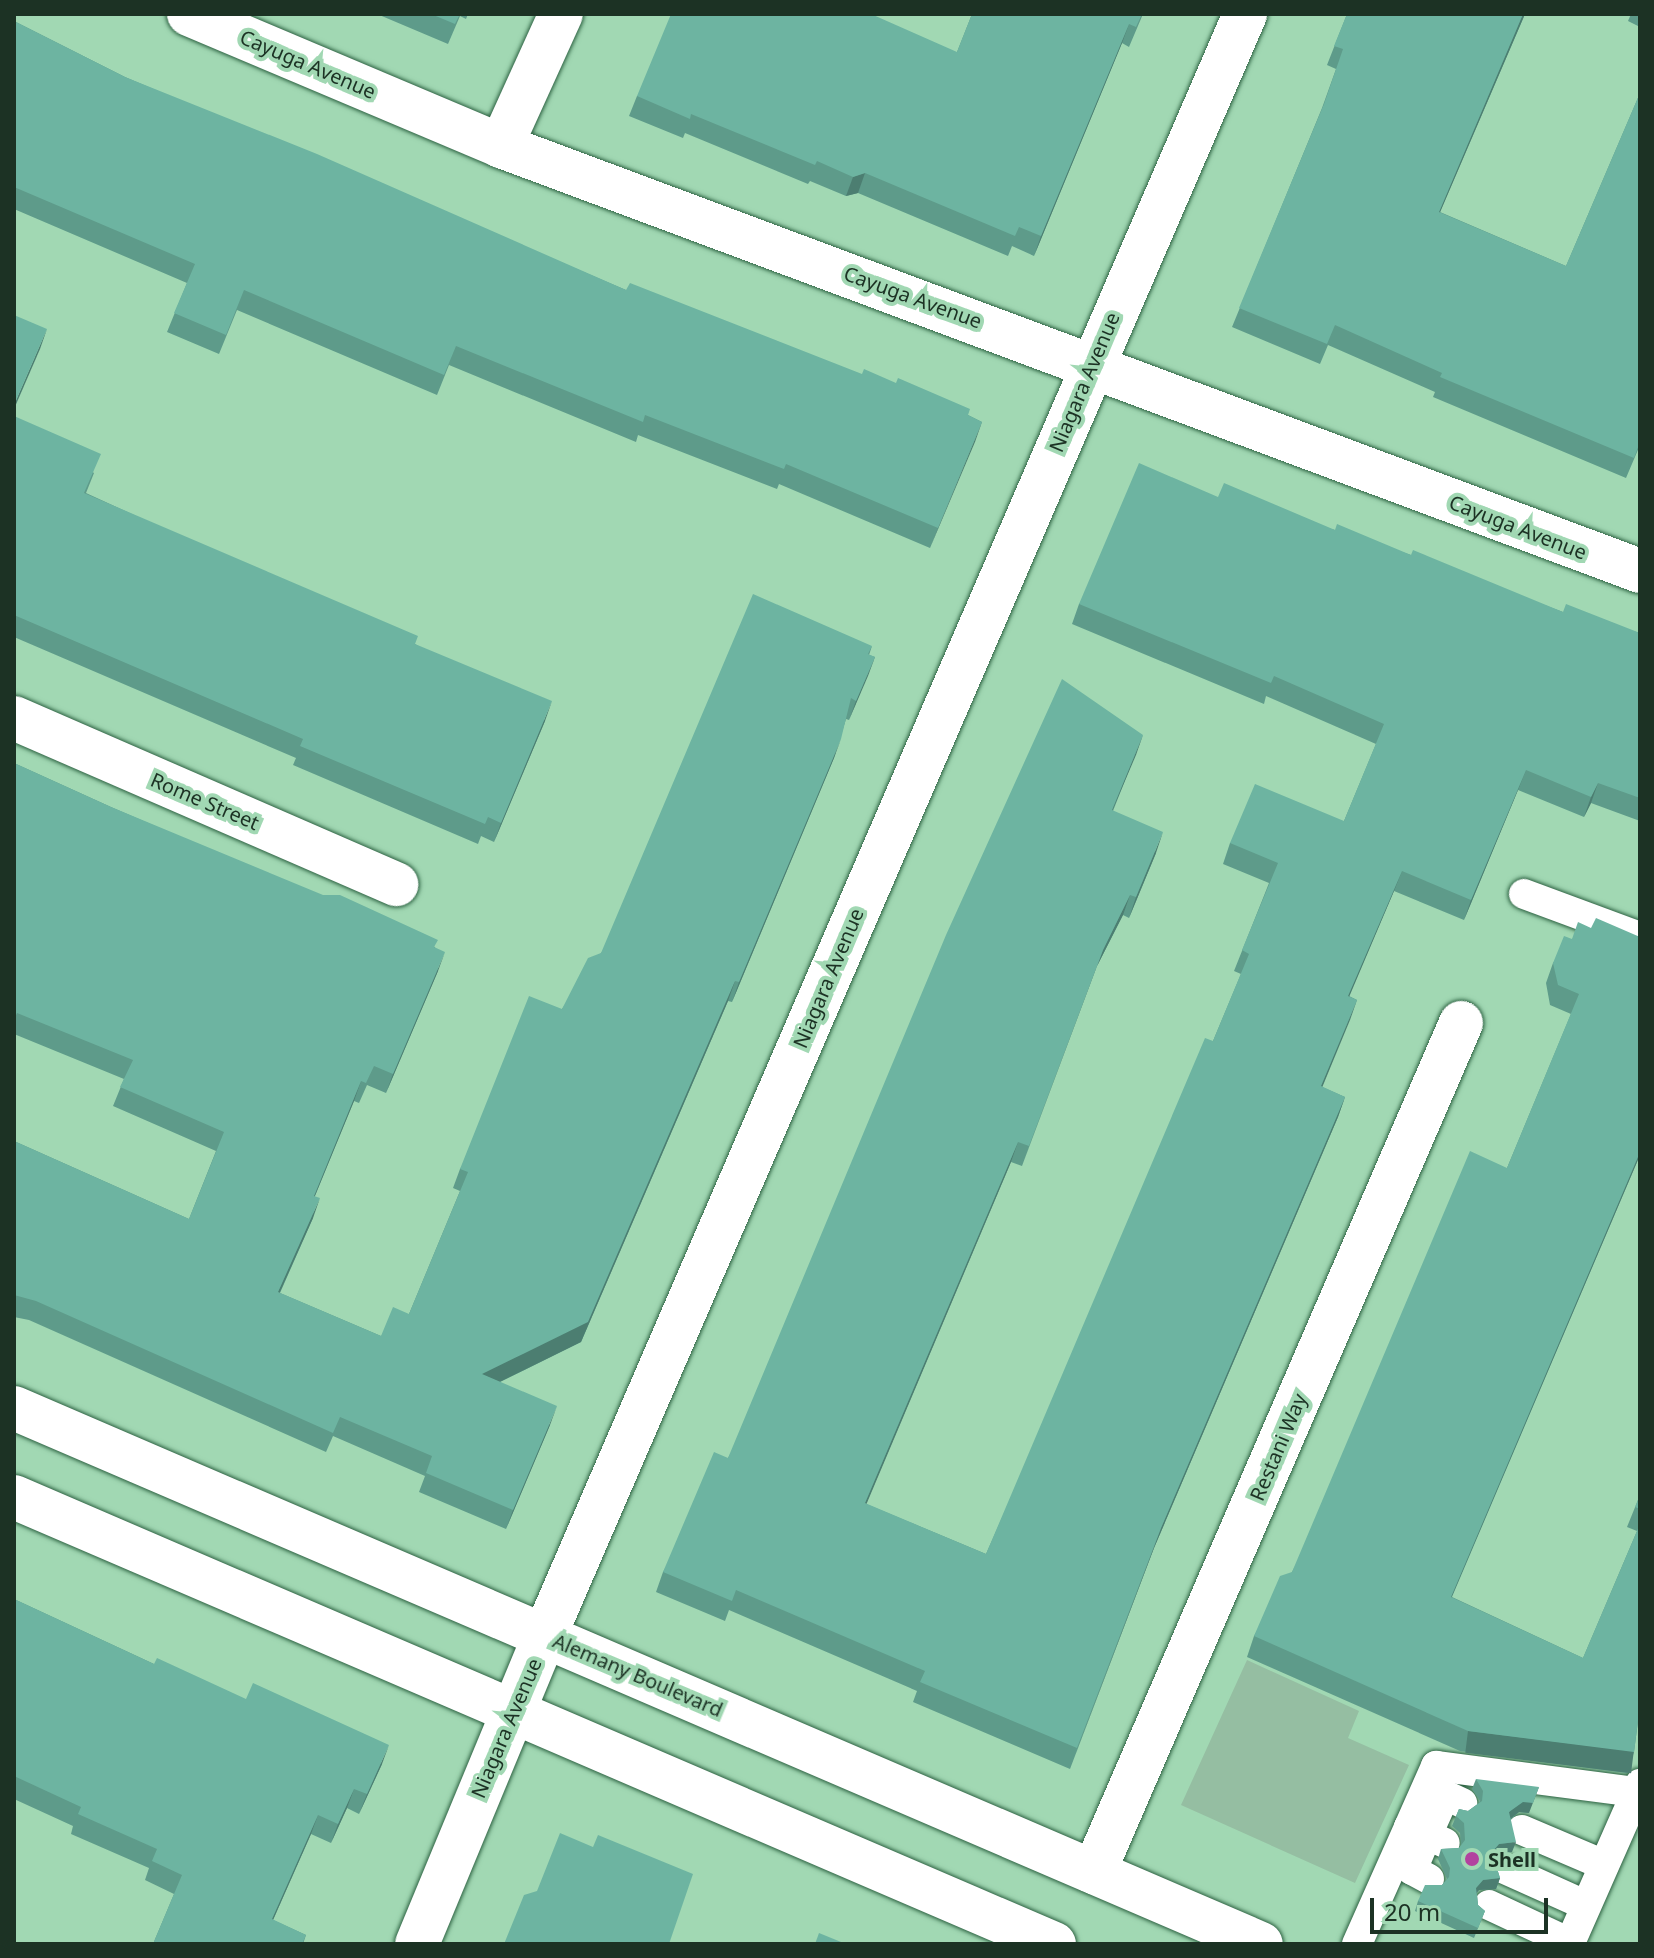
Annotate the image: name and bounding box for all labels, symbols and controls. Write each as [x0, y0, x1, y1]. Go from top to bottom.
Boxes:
street label: Cayuga Avenue [236, 25, 380, 103]
street label: Cayuga Avenue [841, 261, 985, 333]
street label: Niagara Avenue [1044, 308, 1124, 456]
street label: Cayuga Avenue [1446, 490, 1590, 564]
street label: Rome Street [147, 767, 263, 835]
street label: Niagara Avenue [788, 904, 868, 1052]
street label: Restani Way [1245, 1390, 1311, 1504]
street label: Alemany Boulevard [550, 1628, 726, 1722]
street label: Niagara Avenue [466, 1654, 546, 1802]
place label: Shell [1488, 1847, 1536, 1871]
marker: Shell [1463, 1850, 1481, 1868]
scale bar [1374, 1882, 1552, 1932]
text: 20 m [1384, 1895, 1440, 1928]

